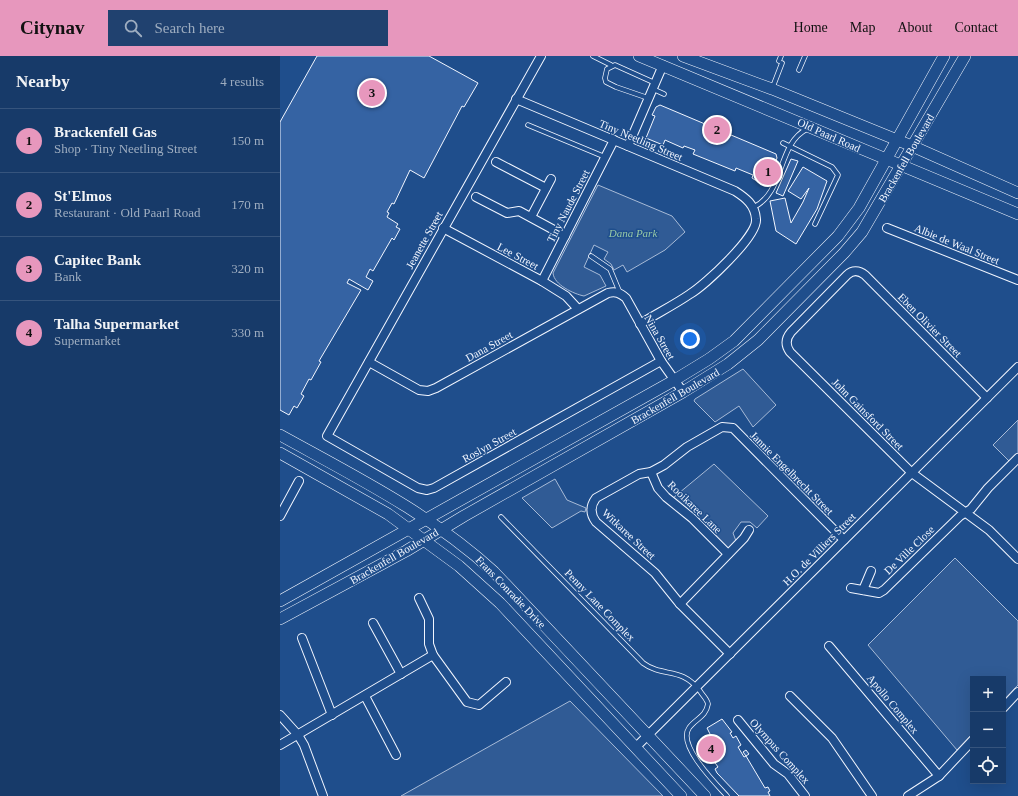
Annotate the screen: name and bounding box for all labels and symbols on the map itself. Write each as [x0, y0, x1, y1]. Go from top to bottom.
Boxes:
pin: 3 [359, 78, 385, 108]
street label: Brackenfell Boulevard [876, 111, 936, 204]
pin: 2 [704, 115, 730, 145]
street label: Old Paarl Road [796, 116, 863, 154]
street label: Tiny Neetling Street [597, 117, 685, 163]
pin: 1 [755, 157, 781, 187]
street label: Tiny Naude Street [544, 168, 592, 244]
street label: Jeanette Street [403, 209, 445, 271]
street label: Albie de Waal Street [913, 221, 1001, 267]
park label: Dana Park [608, 227, 658, 239]
street label: Lee Street [495, 240, 541, 272]
street label: Eben Olivier Street [896, 291, 964, 359]
street label: Nina Street [642, 312, 678, 362]
street label: Dana Street [464, 328, 514, 364]
your location [680, 329, 700, 349]
street label: Brackenfell Boulevard [629, 366, 722, 426]
street label: John Gainsford Street [830, 376, 906, 452]
street label: Roslyn Street [460, 425, 518, 465]
street label: Jannie Engelbrecht Street [748, 429, 836, 517]
street label: Rooikaree Lane [666, 478, 724, 536]
street label: Witkaree Street [600, 506, 658, 562]
street label: H.O. de Villiers Street [780, 510, 858, 588]
street label: De Ville Close [882, 523, 936, 577]
street label: Brackenfell Boulevard [348, 526, 441, 586]
street label: Frans Conradie Drive [474, 554, 549, 631]
street label: Penny Lane Complex [563, 567, 638, 644]
street label: Apollo Complex [865, 672, 922, 736]
street label: Olympus Complex [748, 716, 813, 786]
pin: 4 [698, 734, 724, 764]

